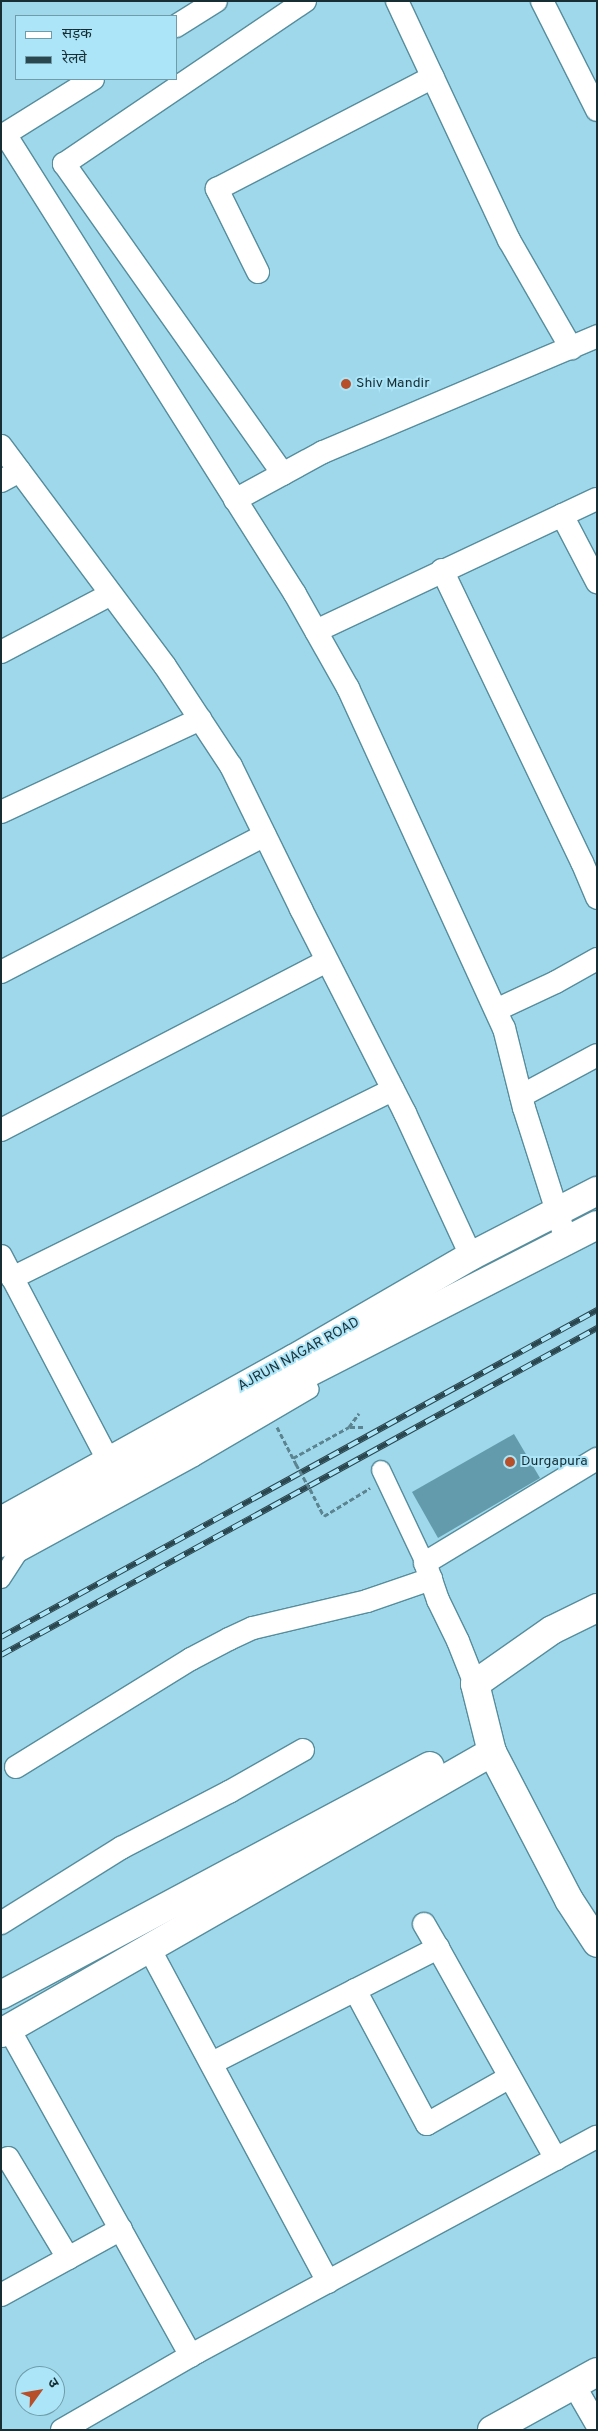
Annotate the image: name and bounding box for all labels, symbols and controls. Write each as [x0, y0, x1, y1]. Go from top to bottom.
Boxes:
legend [15, 15, 178, 80]
text: सड़क [62, 25, 92, 44]
text: रेलवे [62, 50, 87, 69]
place label: Shiv Mandir [356, 376, 430, 392]
marker: Shiv Mandir [340, 378, 352, 390]
street label: AJRUN NAGAR ROAD [235, 1315, 363, 1395]
place label: Durgapura [521, 1454, 588, 1470]
marker: Durgapura [503, 1455, 517, 1469]
north arrow [15, 2366, 65, 2416]
text: उ [43, 2375, 62, 2391]

